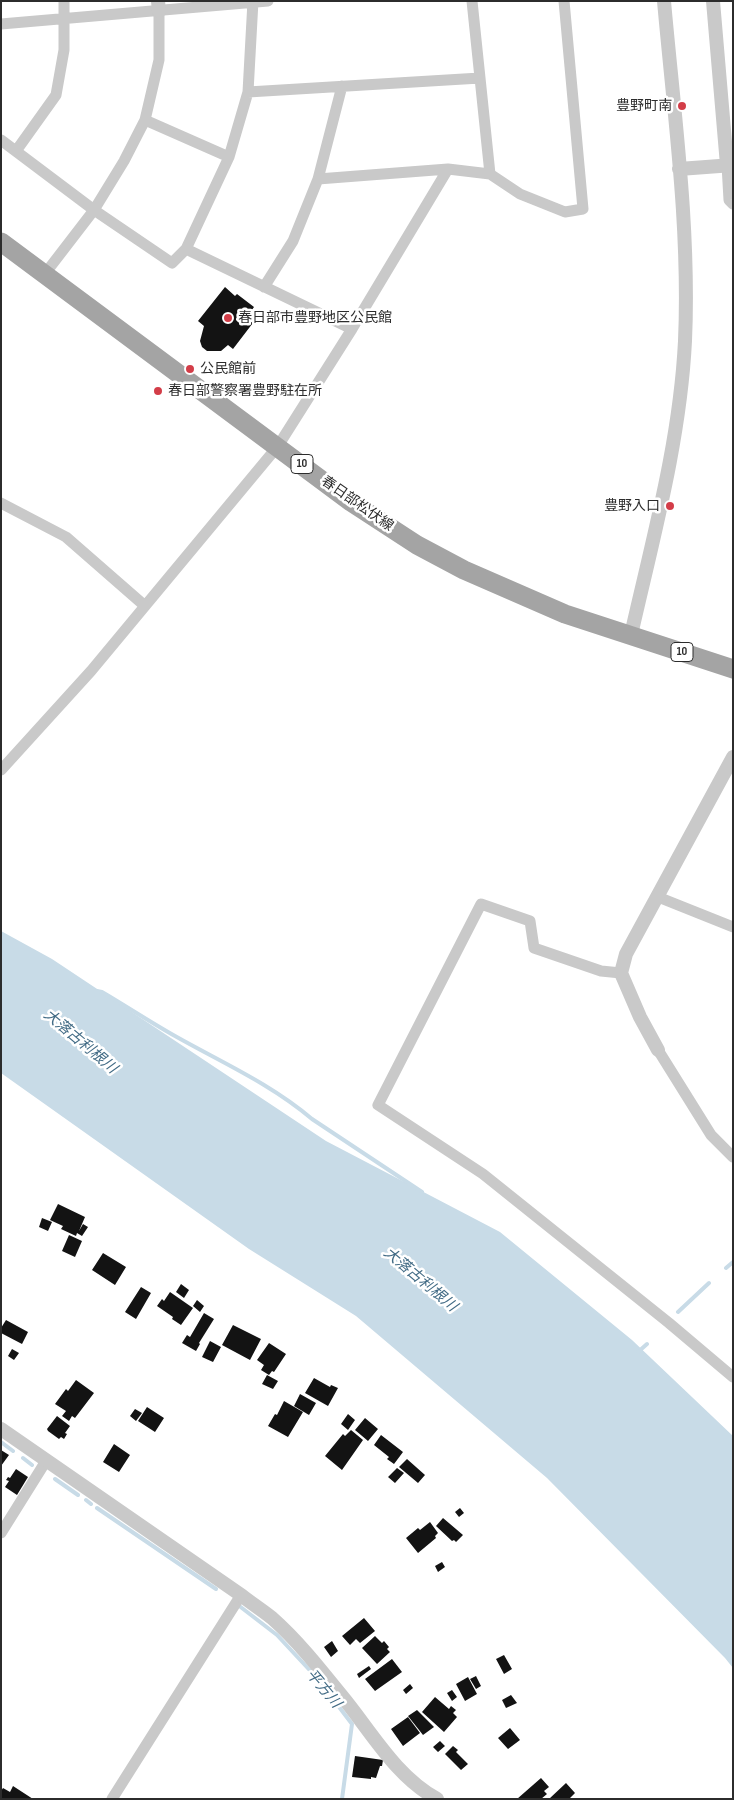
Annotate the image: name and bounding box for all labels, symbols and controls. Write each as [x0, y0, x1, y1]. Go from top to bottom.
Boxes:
place label: 豊野町南 [616, 98, 672, 114]
marker: 豊野町南 [676, 100, 688, 112]
place label: 春日部市豊野地区公民館 [238, 310, 392, 326]
marker: 春日部市豊野地区公民館 [222, 312, 234, 324]
place label: 公民館前 [200, 361, 256, 377]
marker: 公民館前 [184, 363, 196, 375]
place label: 春日部警察署豊野駐在所 [168, 383, 322, 399]
marker: 春日部警察署豊野駐在所 [152, 385, 164, 397]
road number: 10 [291, 454, 313, 474]
street label: 春日部松伏線 [318, 473, 396, 535]
place label: 豊野入口 [604, 498, 660, 514]
marker: 豊野入口 [664, 500, 676, 512]
road number: 10 [671, 642, 693, 662]
water label: 大落古利根川 [40, 1006, 120, 1078]
water label: 大落古利根川 [380, 1244, 460, 1316]
water label: 平方川 [302, 1666, 344, 1712]

